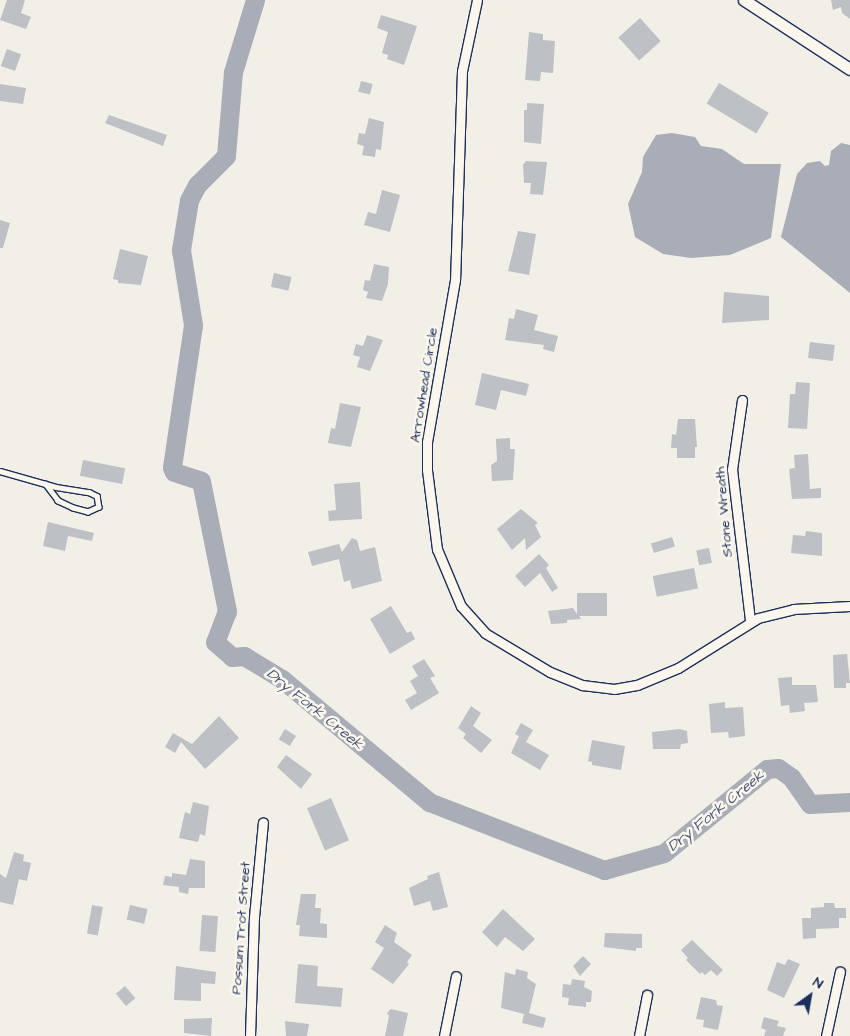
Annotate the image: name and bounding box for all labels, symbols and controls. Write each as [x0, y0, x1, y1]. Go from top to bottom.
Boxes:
street label: Arrowhead Circle [407, 326, 441, 444]
street label: Stone Wreath [712, 466, 736, 558]
water label: Dry Fork Creek [263, 665, 367, 753]
water label: Dry Fork Creek [664, 767, 768, 855]
street label: Possum Trot Street [228, 861, 254, 995]
north arrow [785, 971, 835, 1021]
text: N [809, 972, 827, 994]

